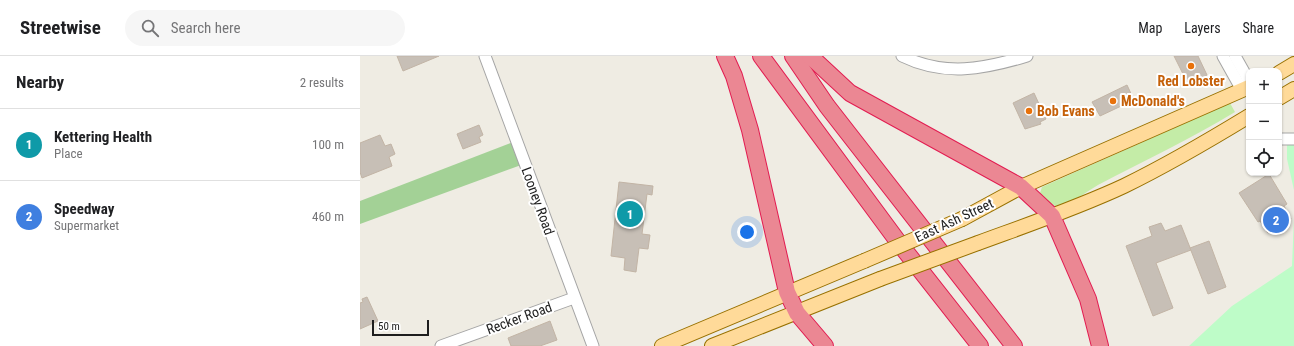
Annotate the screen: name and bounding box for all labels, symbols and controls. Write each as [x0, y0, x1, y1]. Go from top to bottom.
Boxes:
search box [125, 10, 405, 46]
text: Streetwise [20, 16, 101, 39]
icon: search [139, 17, 161, 39]
text: Search here [171, 19, 241, 37]
text: Map [1138, 20, 1162, 36]
text: Layers [1184, 20, 1221, 36]
text: Share [1243, 20, 1274, 36]
marker: Red Lobster [1186, 61, 1196, 71]
map controls [1246, 68, 1282, 176]
button: + [1246, 68, 1282, 104]
text: Nearby [16, 72, 64, 92]
place label: Red Lobster [1157, 73, 1225, 89]
text: 2 results [300, 75, 344, 90]
place label: McDonald's [1121, 93, 1185, 109]
marker: McDonald's [1108, 96, 1118, 106]
place label: Bob Evans [1037, 103, 1095, 119]
button: − [1246, 104, 1282, 140]
marker: Bob Evans [1024, 106, 1034, 116]
text: Kettering Health [54, 128, 152, 146]
text: 1 [26, 137, 32, 152]
text: 100 m [312, 137, 344, 152]
button: locate [1246, 140, 1282, 176]
text: Place [54, 146, 83, 161]
street label: Looney Road [518, 165, 558, 237]
street label: East Ash Street [912, 195, 996, 245]
pin: 1 [617, 199, 643, 229]
text: Speedway [54, 200, 114, 218]
pin: 2 [1263, 205, 1289, 235]
text: 2 [26, 209, 32, 224]
text: 460 m [312, 209, 344, 224]
text: Supermarket [54, 218, 119, 233]
your location [737, 222, 757, 242]
street label: Recker Road [484, 299, 554, 337]
scale bar [372, 318, 429, 337]
text: 50 m [378, 320, 400, 333]

